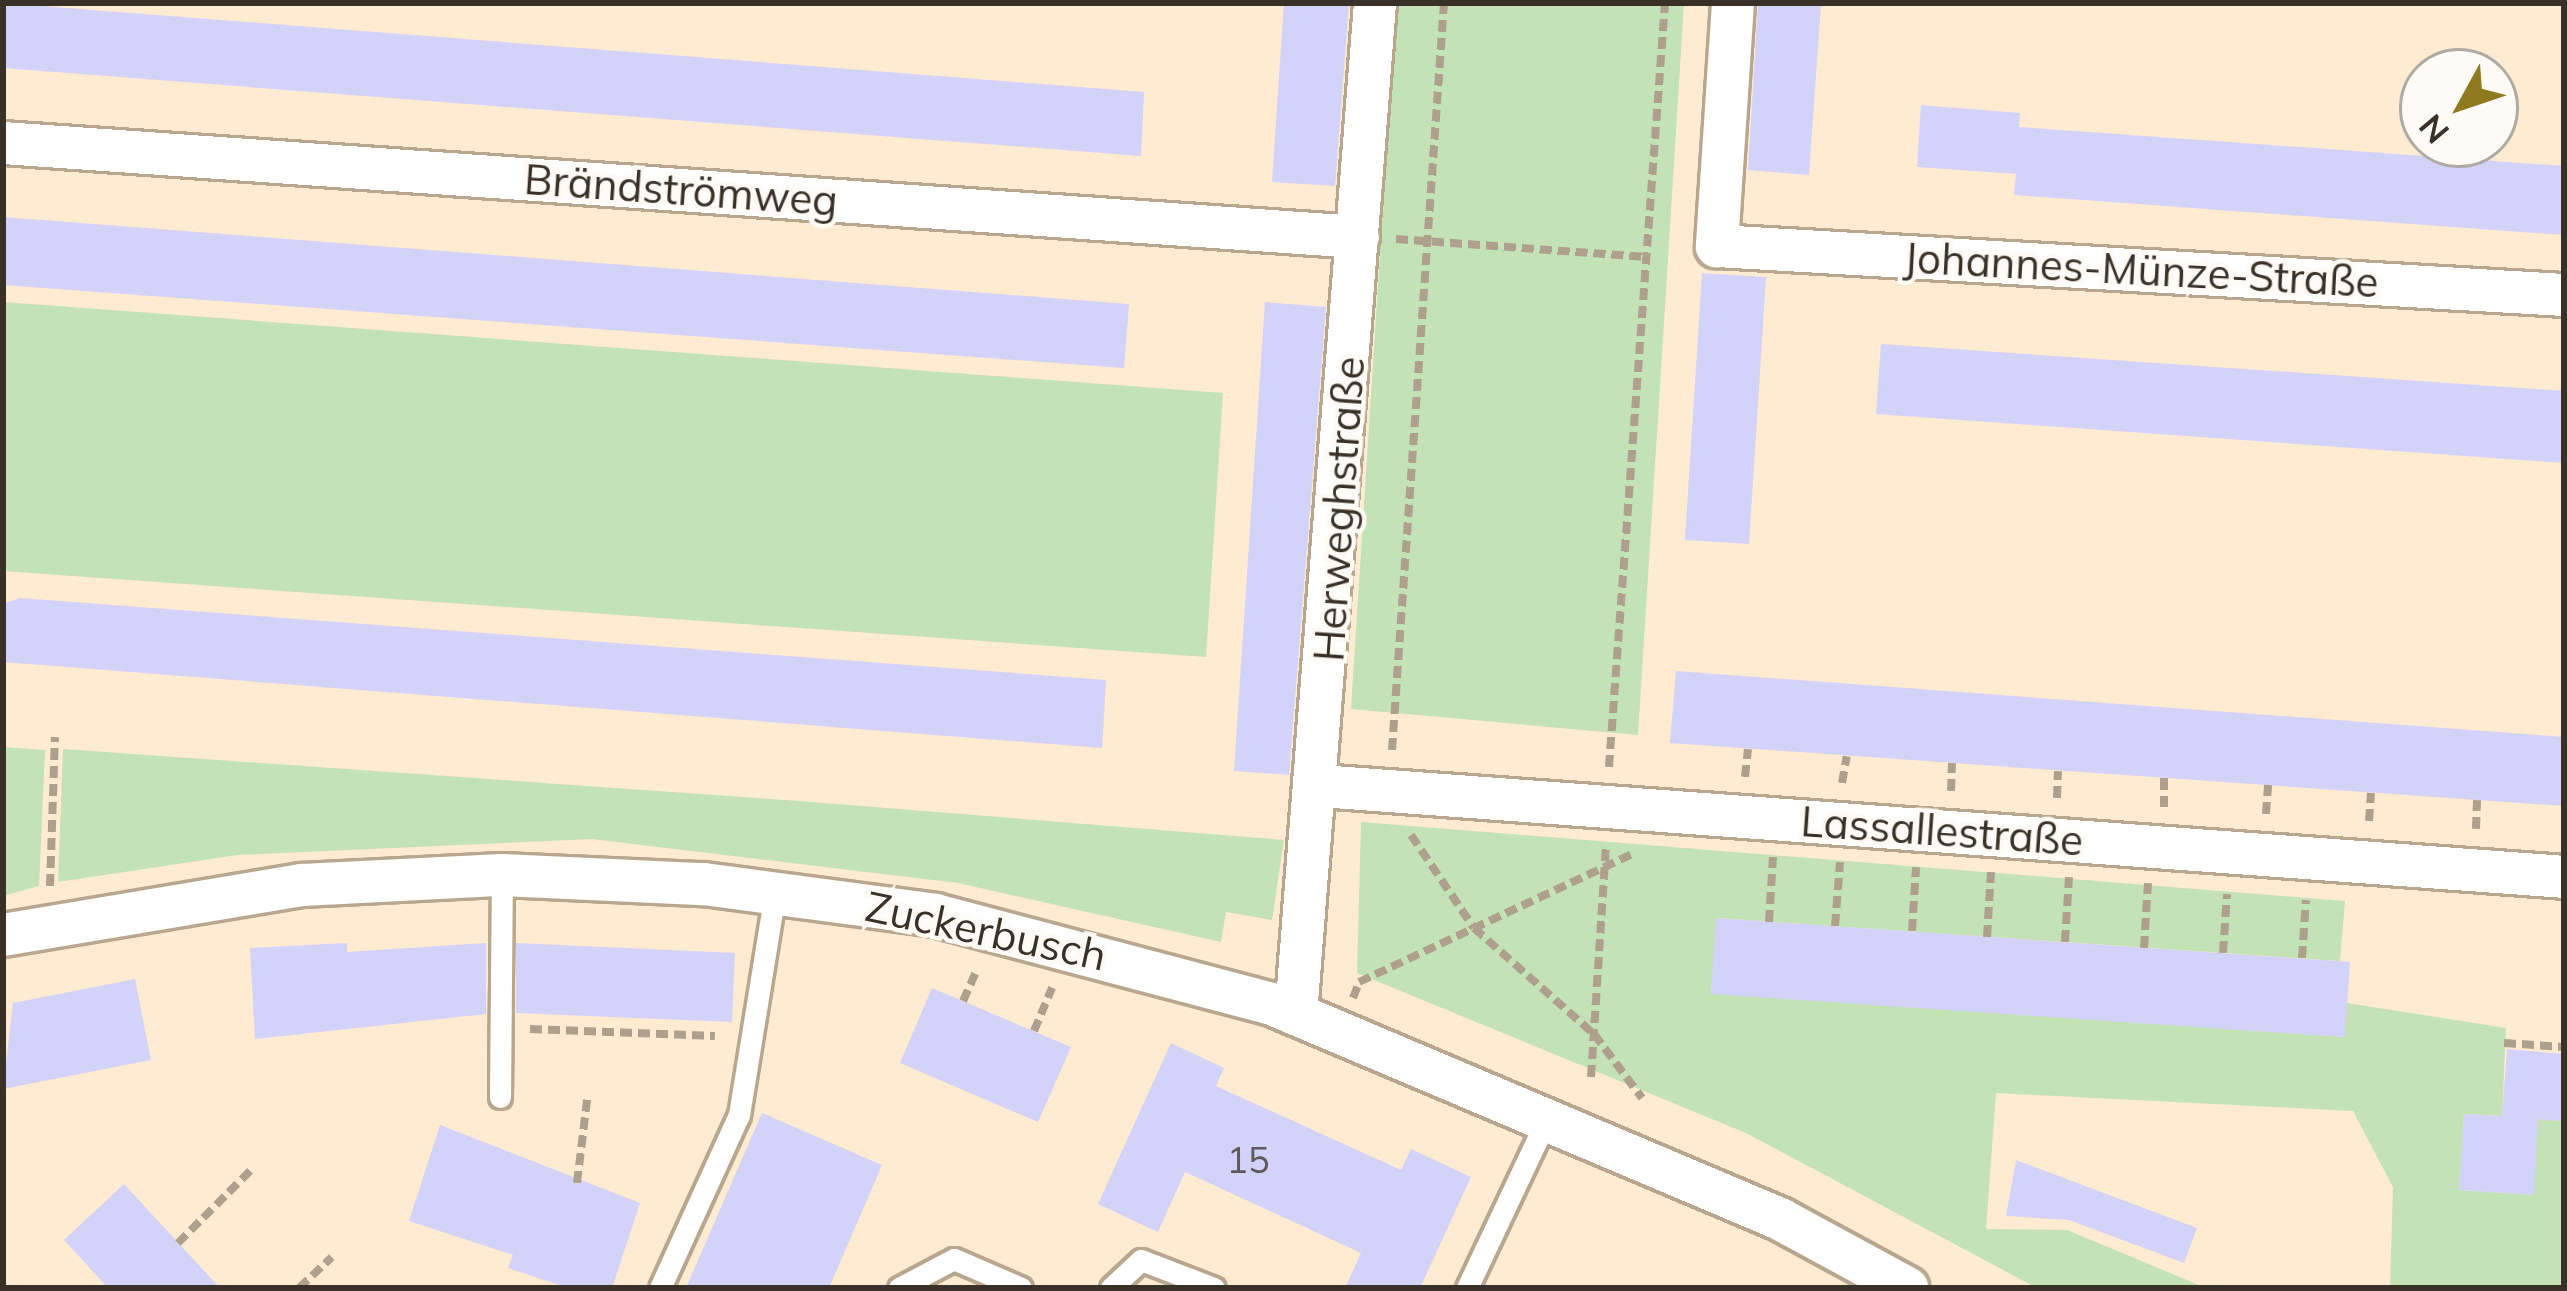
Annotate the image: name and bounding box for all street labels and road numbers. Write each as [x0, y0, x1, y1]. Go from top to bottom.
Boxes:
street label: Brändströmweg [523, 154, 839, 226]
street label: Johannes-Münze-Straße [1902, 232, 2380, 308]
street label: Herweghstraße [1303, 355, 1375, 663]
street label: Lassallestraße [1799, 796, 2085, 866]
street label: Zuckerbusch [861, 881, 1111, 981]

